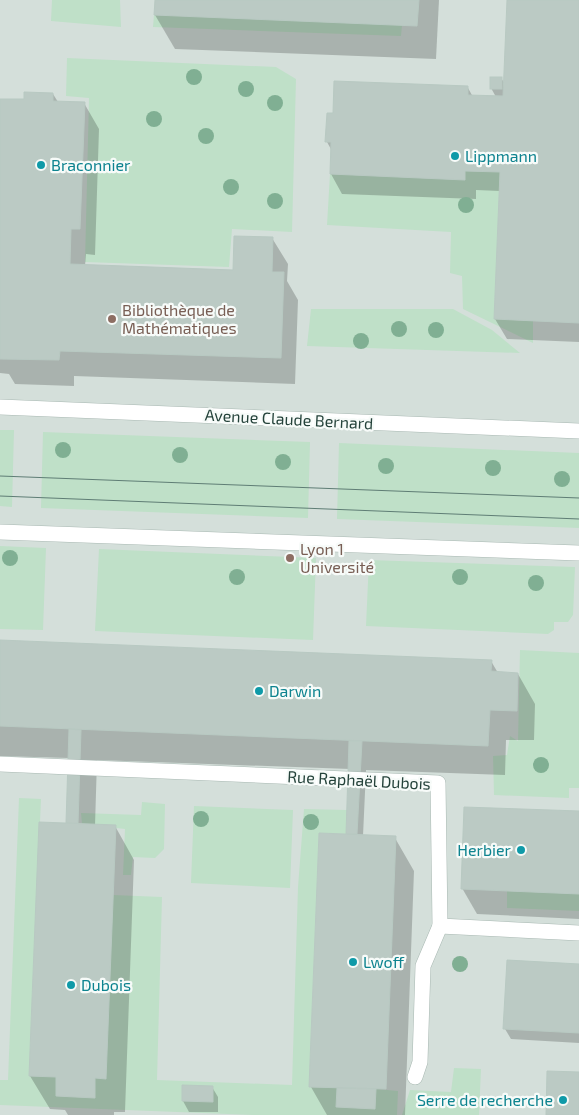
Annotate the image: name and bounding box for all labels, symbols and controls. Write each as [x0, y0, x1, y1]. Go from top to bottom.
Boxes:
place label: Lippmann [465, 146, 537, 165]
marker: Lippmann [449, 150, 461, 162]
place label: Braconnier [51, 155, 131, 174]
marker: Braconnier [35, 159, 47, 171]
place label: Bibliothèque de Mathématiques [122, 300, 237, 337]
marker: Bibliothèque de Mathématiques [106, 313, 118, 325]
street label: Avenue Claude Bernard [204, 405, 374, 432]
place label: Lyon 1 Université [300, 539, 374, 576]
marker: Lyon 1 Université [284, 552, 296, 564]
place label: Darwin [269, 681, 321, 700]
marker: Darwin [253, 685, 265, 697]
street label: Rue Raphaël Dubois [287, 766, 431, 793]
place label: Herbier [457, 840, 512, 859]
marker: Herbier [515, 844, 527, 856]
place label: Lwoff [363, 952, 405, 971]
marker: Lwoff [347, 956, 359, 968]
place label: Dubois [81, 975, 131, 994]
marker: Dubois [65, 979, 77, 991]
place label: Serre de recherche [417, 1090, 553, 1109]
marker: Serre de recherche [557, 1094, 569, 1106]

